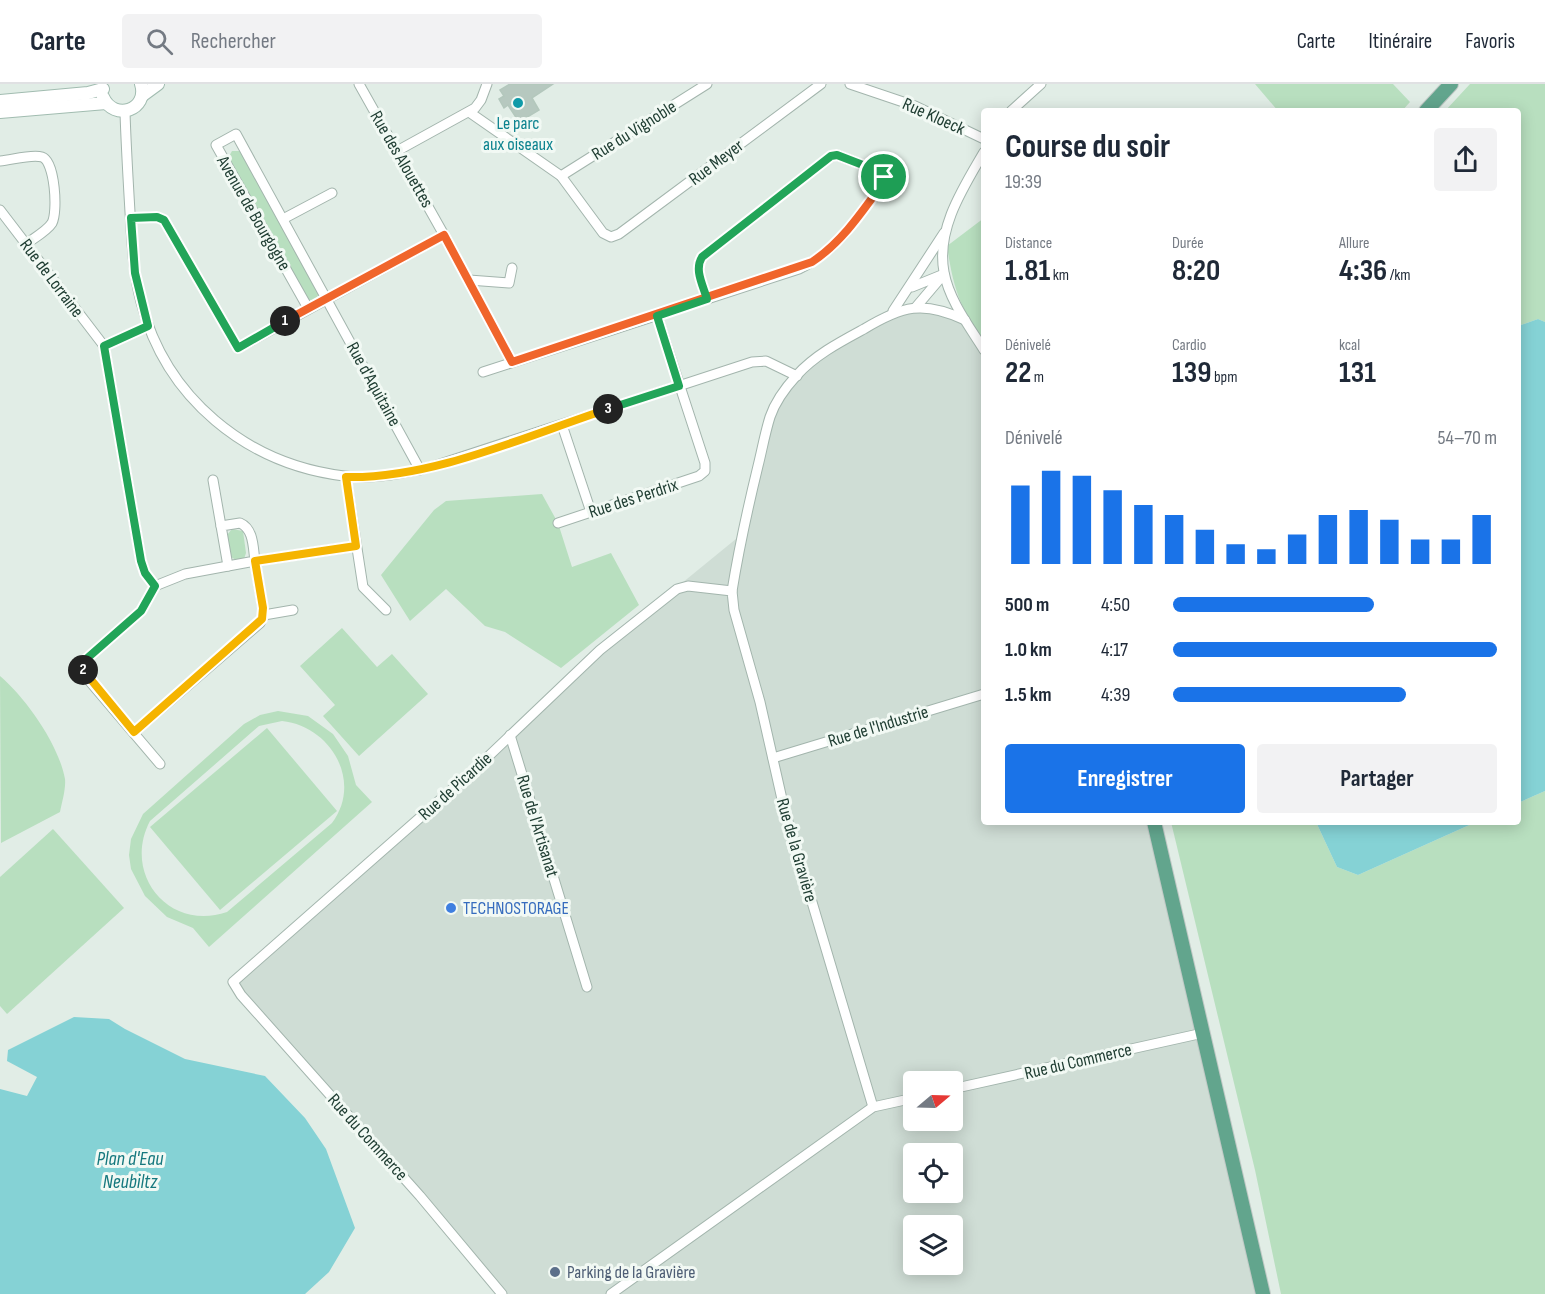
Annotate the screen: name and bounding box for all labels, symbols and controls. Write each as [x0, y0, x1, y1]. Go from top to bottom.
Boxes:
search box [122, 14, 542, 68]
text: Carte [30, 25, 86, 58]
icon: search [143, 25, 176, 58]
text: Rechercher [191, 28, 276, 55]
text: Carte [1297, 29, 1336, 54]
text: Itinéraire [1369, 29, 1432, 54]
text: Favoris [1465, 29, 1515, 54]
street label: Rue Kloeck [899, 93, 968, 140]
marker: Le parc aux oiseaux [511, 96, 525, 110]
street label: Rue du Vignoble [588, 96, 680, 165]
street label: Rue des Alouettes [365, 107, 438, 211]
place label: Le parc aux oiseaux [483, 113, 553, 155]
text: Course du soir [1005, 127, 1170, 167]
button: share [1434, 128, 1497, 191]
street label: Rue Meyer [685, 135, 748, 190]
street label: Avenue de Bourgogne [212, 151, 295, 274]
pin [858, 151, 909, 202]
icon: arrive [867, 160, 900, 193]
text: 19:39 [1005, 170, 1042, 194]
text: Distance [1005, 234, 1052, 253]
text: Durée [1172, 234, 1204, 253]
text: Allure [1339, 234, 1369, 253]
street label: Rue de Lorraine [15, 235, 88, 322]
text: 1.81 [1005, 253, 1050, 289]
text: 8:20 [1172, 253, 1220, 289]
text: 4:36 [1339, 253, 1387, 289]
text: km [1050, 266, 1069, 285]
text: /km [1387, 266, 1411, 285]
pin: 1 [270, 306, 300, 336]
text: 1 [282, 311, 288, 330]
text: Dénivelé [1005, 336, 1051, 355]
text: Cardio [1172, 336, 1206, 355]
text: kcal [1339, 336, 1360, 355]
street label: Rue d'Aquitaine [342, 338, 405, 430]
text: 22 [1005, 355, 1031, 391]
text: 139 [1172, 355, 1211, 391]
text: 131 [1339, 355, 1376, 391]
text: m [1031, 368, 1044, 387]
text: bpm [1211, 368, 1238, 387]
pin: 3 [593, 394, 623, 424]
text: 3 [604, 399, 612, 418]
text: Dénivelé [1005, 426, 1063, 450]
text: 54–70 m [1437, 426, 1497, 450]
street label: Rue des Perdrix [586, 474, 681, 523]
text: 500 m [1005, 593, 1049, 617]
text: 4:50 [1101, 593, 1130, 617]
text: 1.0 km [1005, 638, 1052, 662]
text: 4:17 [1101, 638, 1128, 662]
pin: 2 [68, 655, 98, 685]
text: 2 [79, 660, 87, 679]
text: 1.5 km [1005, 683, 1051, 707]
text: 4:39 [1101, 683, 1130, 707]
street label: Rue de l'Industrie [825, 701, 931, 752]
button: Enregistrer [1005, 744, 1245, 813]
button: Partager [1257, 744, 1497, 813]
street label: Rue de Picardie [414, 748, 496, 825]
street label: Rue de l'Artisanat [512, 773, 563, 880]
street label: Rue de la Gravière [772, 796, 821, 904]
place label: TECHNOSTORAGE [463, 898, 569, 919]
marker: TECHNOSTORAGE [444, 901, 458, 915]
street label: Rue du Commerce [1022, 1039, 1134, 1084]
north arrow [903, 1071, 963, 1131]
map controls [903, 1071, 963, 1275]
street label: Rue du Commerce [323, 1090, 412, 1185]
button: locate [903, 1143, 963, 1203]
water label: Plan d'Eau Neubiltz [96, 1147, 164, 1194]
button: layers [903, 1215, 963, 1275]
place label: Parking de la Gravière [567, 1262, 696, 1283]
marker: Parking de la Gravière [548, 1265, 562, 1279]

